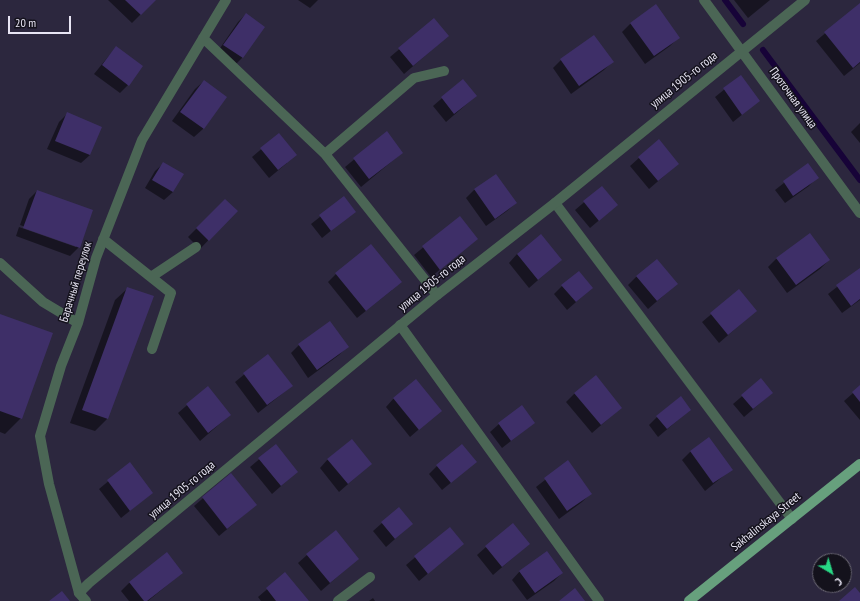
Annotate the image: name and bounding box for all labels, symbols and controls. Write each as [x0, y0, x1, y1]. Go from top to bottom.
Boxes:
scale bar [10, 8, 73, 34]
text: 20 m [15, 15, 36, 30]
street label: улица 1905-го года [648, 49, 720, 111]
street label: Проточная улица [766, 65, 820, 131]
street label: Барачный переулок [57, 240, 95, 324]
street label: улица 1905-го года [396, 252, 468, 314]
street label: улица 1905-го года [146, 458, 218, 522]
street label: Sakhalinskaya Street [728, 489, 804, 555]
north arrow [812, 553, 852, 593]
text: С [832, 575, 845, 589]

